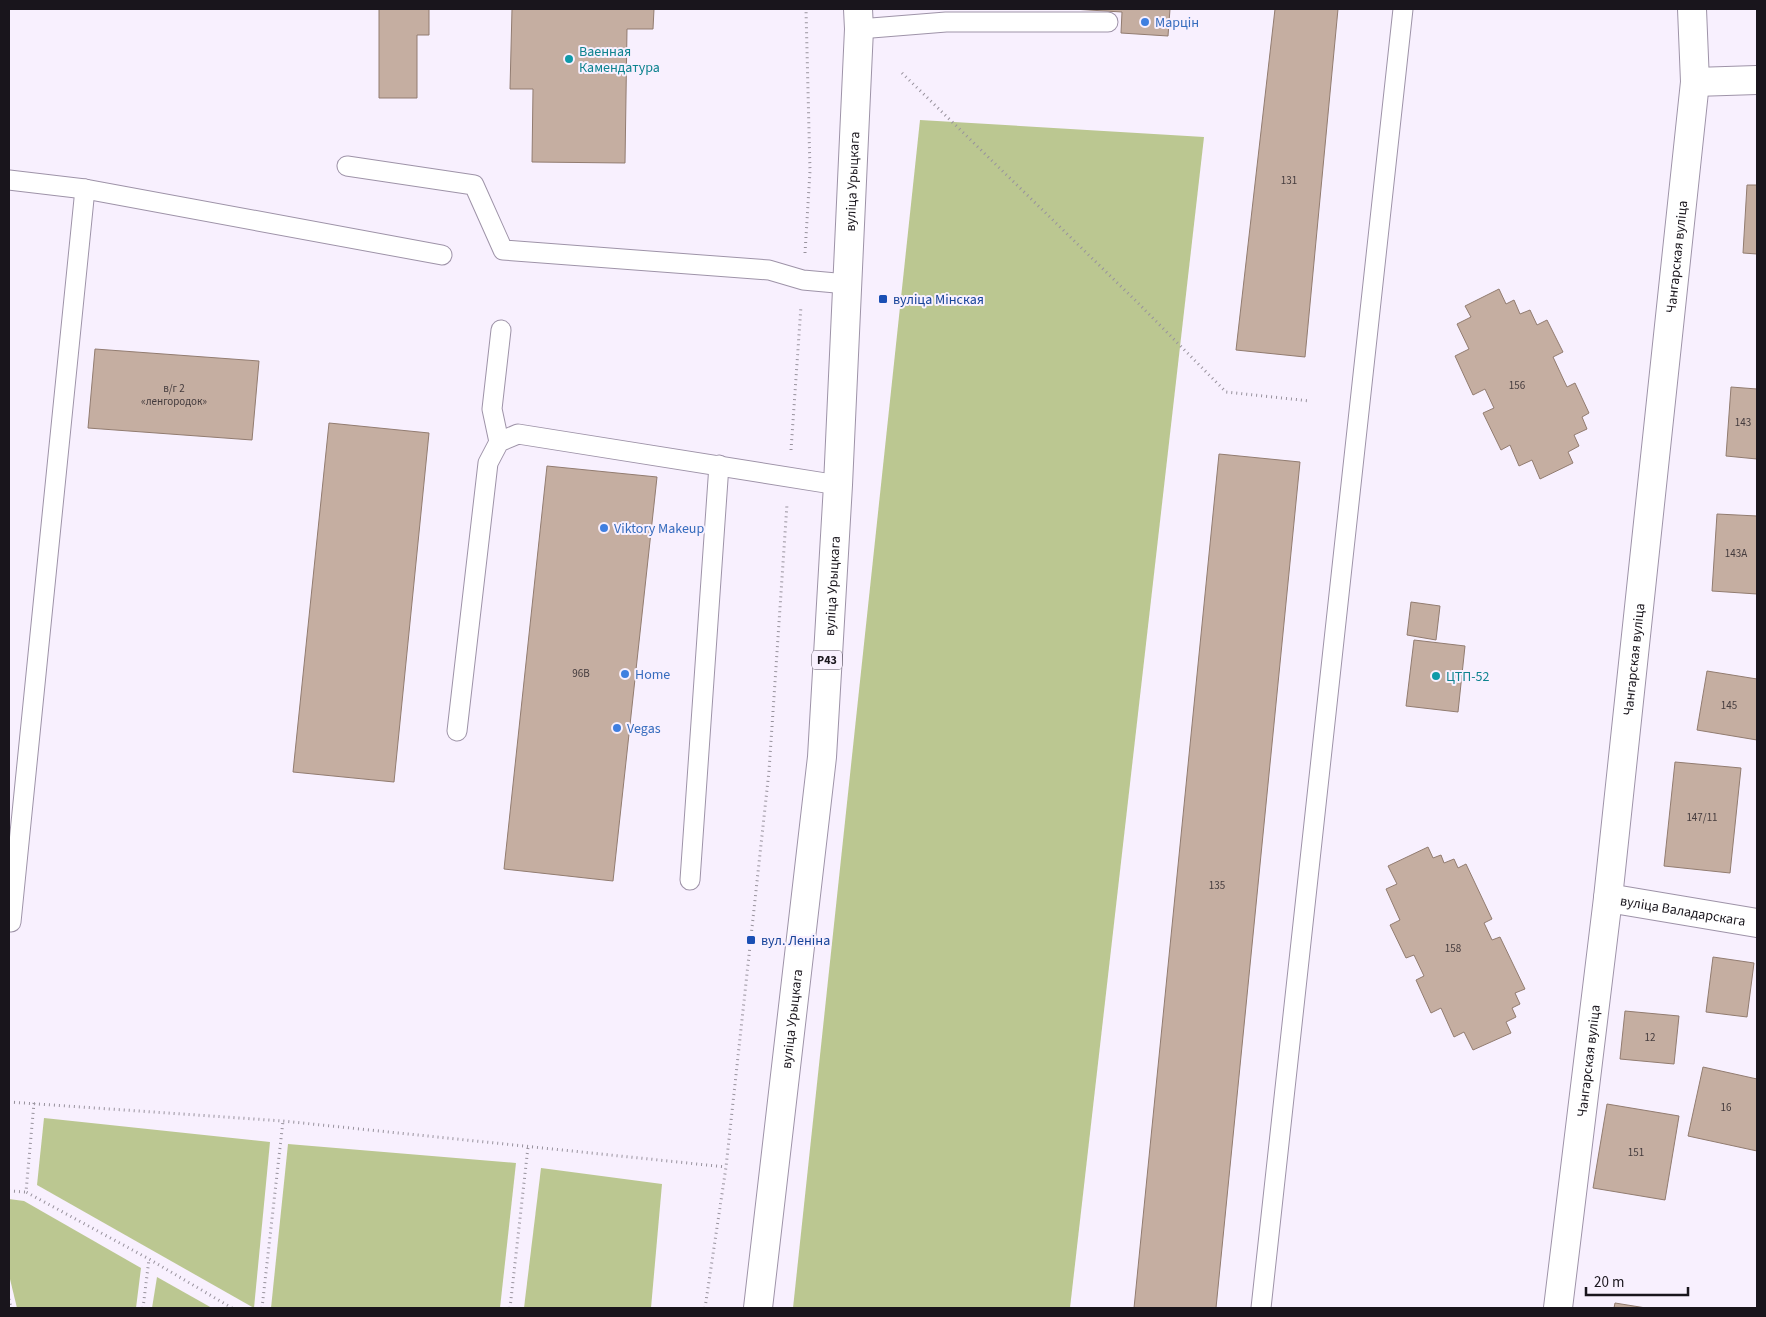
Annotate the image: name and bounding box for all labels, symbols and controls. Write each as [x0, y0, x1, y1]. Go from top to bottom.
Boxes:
place label: Марцін [1155, 13, 1199, 33]
marker: Марцін [1139, 16, 1151, 28]
place label: Ваенная Камендатура [579, 42, 660, 78]
marker: Ваенная Камендатура [563, 53, 575, 65]
street label: вуліца Урыцкага [841, 131, 865, 232]
house number: 131 [1281, 173, 1297, 188]
street label: Чангарская вуліца [1661, 199, 1693, 314]
place label: вуліца Мінская [893, 290, 984, 310]
marker: вуліца Мінская [877, 293, 889, 305]
house number: 156 [1509, 378, 1526, 393]
house number: в/г 2 «ленгородок» [141, 381, 207, 409]
house number: 143 [1735, 415, 1751, 430]
place label: Viktory Makeup [614, 519, 704, 539]
marker: Viktory Makeup [598, 522, 610, 534]
street label: вуліца Урыцкага [820, 535, 846, 637]
house number: 143А [1725, 546, 1747, 561]
street label: Чангарская вуліца [1619, 602, 1650, 717]
road number: Р43 [812, 650, 842, 670]
place label: Home [635, 665, 670, 685]
house number: 96В [572, 666, 590, 681]
place label: ЦТП-52 [1446, 667, 1490, 687]
marker: Home [619, 668, 631, 680]
marker: ЦТП-52 [1430, 670, 1442, 682]
house number: 145 [1721, 698, 1737, 713]
place label: Vegas [627, 719, 661, 739]
marker: Vegas [611, 722, 623, 734]
house number: 147/11 [1686, 810, 1718, 825]
house number: 135 [1209, 878, 1225, 893]
street label: вуліца Валадарскага [1619, 891, 1747, 932]
place label: вул. Леніна [761, 931, 830, 951]
marker: вул. Леніна [745, 934, 757, 946]
house number: 158 [1445, 941, 1462, 956]
street label: вуліца Урыцкага [777, 968, 808, 1070]
street label: Чангарская вуліца [1572, 1004, 1606, 1118]
house number: 12 [1645, 1030, 1655, 1045]
house number: 16 [1721, 1100, 1732, 1115]
house number: 151 [1628, 1145, 1644, 1160]
scale bar [1586, 1264, 1688, 1296]
text: 20 m [1594, 1272, 1624, 1293]

